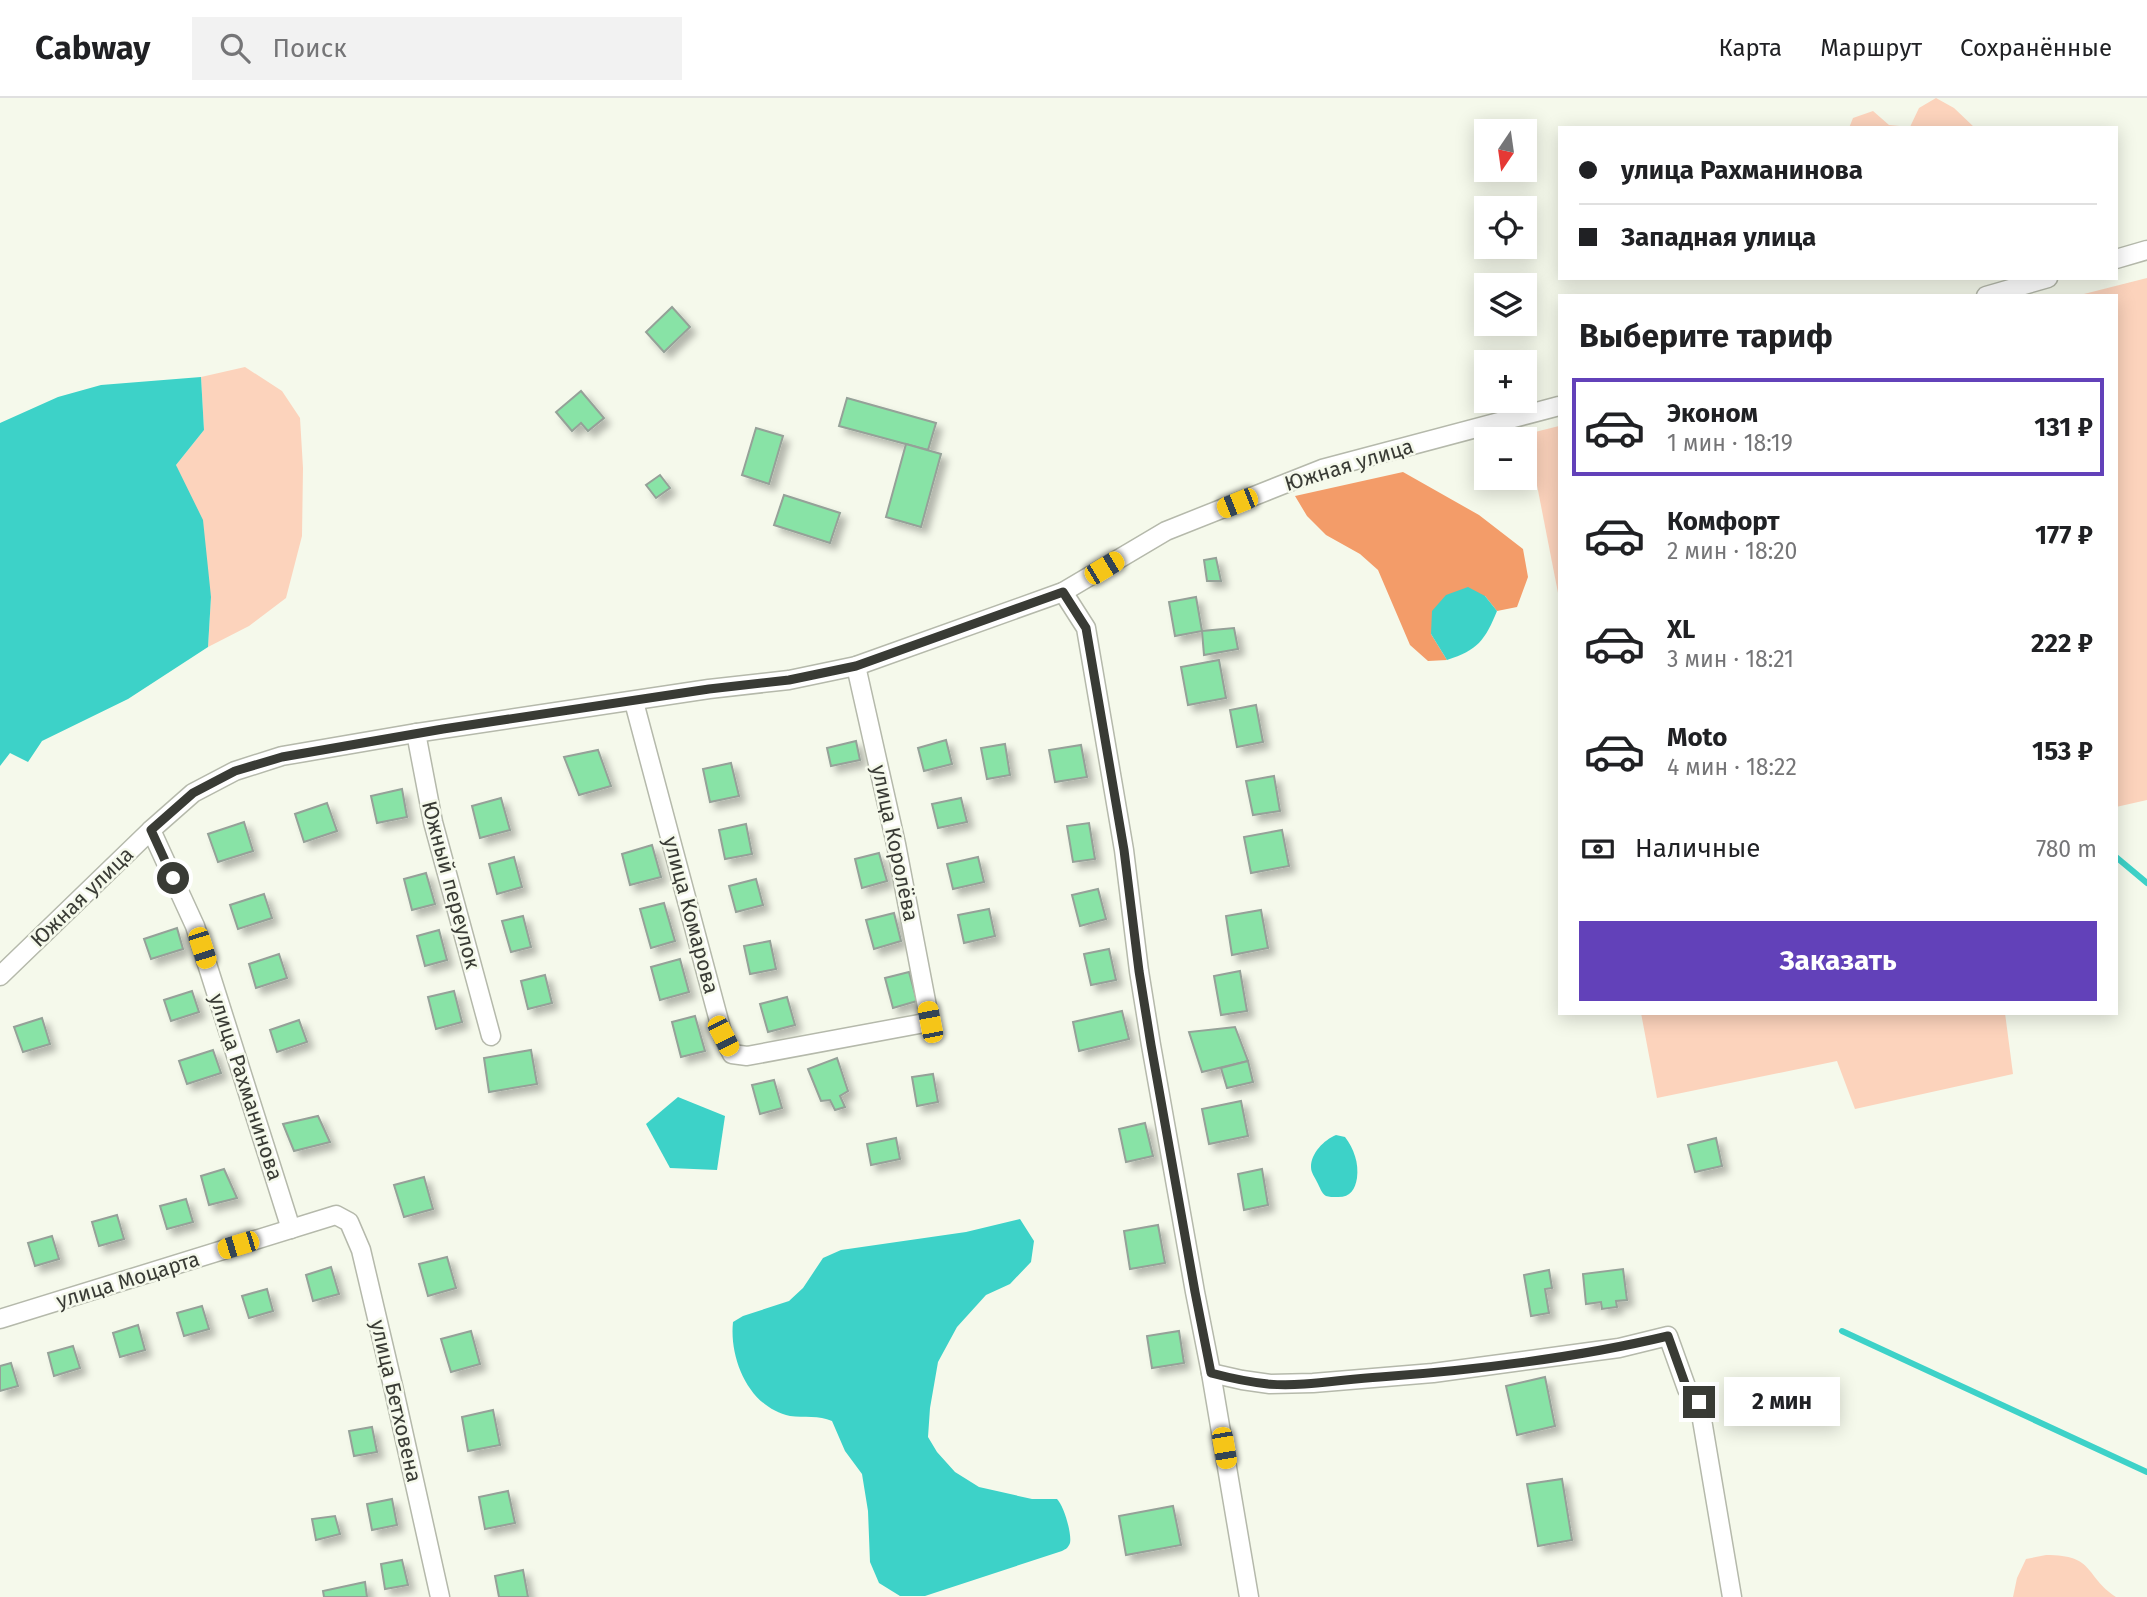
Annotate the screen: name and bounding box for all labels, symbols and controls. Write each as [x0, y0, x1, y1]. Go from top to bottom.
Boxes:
search box [192, 17, 682, 80]
text: Cabway [35, 28, 150, 68]
icon: search [216, 29, 254, 67]
text: Поиск [272, 33, 347, 64]
text: Карта [1719, 34, 1782, 62]
text: Маршрут [1820, 34, 1922, 62]
text: Сохранённые [1960, 34, 2112, 62]
north arrow [1474, 119, 1536, 182]
map controls [1474, 119, 1537, 490]
text: улица Рахманинова [1621, 155, 1863, 186]
button: locate [1474, 196, 1537, 259]
text: Западная улица [1621, 222, 1816, 253]
button: layers [1474, 273, 1537, 336]
text: Выберите тариф [1579, 317, 1833, 355]
button: + [1474, 350, 1537, 413]
icon: car [1583, 396, 1646, 459]
text: Эконом [1667, 398, 1758, 429]
text: 131 ₽ [2034, 412, 2093, 443]
button: − [1474, 427, 1537, 490]
text: 1 мин · 18:19 [1667, 429, 1793, 457]
street label: Южная улица [1281, 433, 1417, 497]
car [1214, 485, 1261, 521]
icon: car [1583, 504, 1646, 567]
text: Комфорт [1667, 506, 1780, 537]
text: 177 ₽ [2035, 520, 2093, 551]
text: 2 мин · 18:20 [1667, 537, 1797, 565]
car [1081, 548, 1128, 588]
icon: car [1583, 612, 1646, 675]
text: XL [1667, 614, 1695, 645]
text: 222 ₽ [2031, 628, 2093, 659]
text: 3 мин · 18:21 [1667, 645, 1794, 673]
icon: car [1583, 720, 1646, 783]
text: Moto [1667, 722, 1727, 753]
text: 153 ₽ [2032, 736, 2093, 767]
text: 4 мин · 18:22 [1667, 753, 1797, 781]
street label: улица Королёва [866, 762, 924, 924]
street label: Южный переулок [416, 798, 486, 972]
icon: cash [1579, 830, 1617, 868]
text: Наличные [1635, 833, 1760, 864]
street label: улица Комарова [658, 834, 724, 996]
text: 780 m [2036, 835, 2097, 863]
street label: Южная улица [25, 841, 139, 953]
route start [157, 862, 189, 894]
button: Заказать [1579, 921, 2097, 1001]
car [186, 925, 219, 971]
street label: улица Рахманинова [203, 990, 289, 1184]
car [916, 999, 945, 1045]
car [705, 1013, 742, 1059]
car [215, 1229, 262, 1261]
street label: улица Моцарта [53, 1246, 203, 1314]
street label: улица Бетховена [365, 1317, 427, 1485]
callout: 2 мин [1724, 1378, 1839, 1426]
route end [1683, 1386, 1715, 1418]
text: 2 мин [1752, 1387, 1812, 1415]
car [1211, 1425, 1238, 1471]

